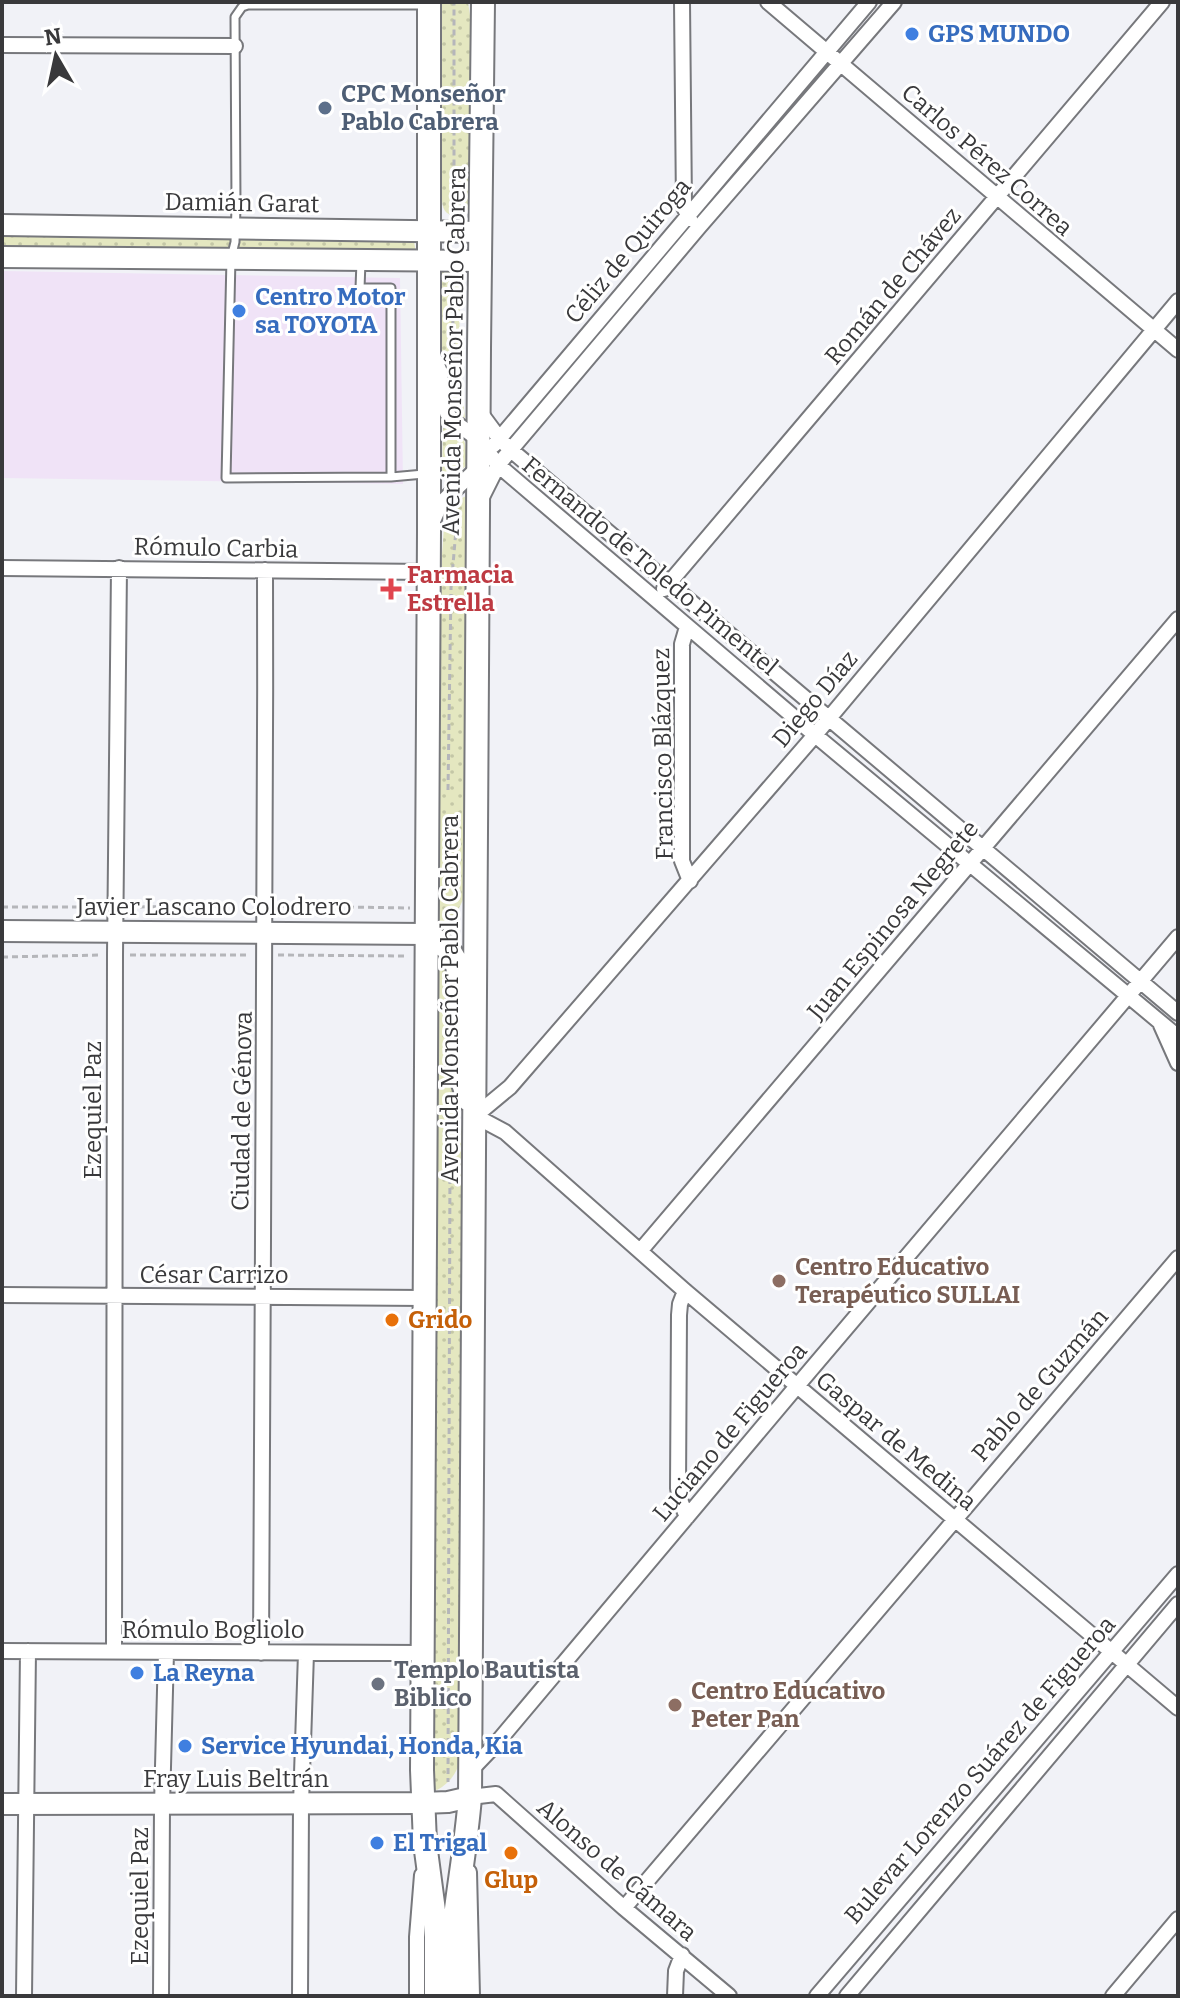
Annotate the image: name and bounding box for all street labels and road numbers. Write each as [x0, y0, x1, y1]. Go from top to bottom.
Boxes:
street label: Carlos Pérez Correa [896, 78, 1078, 242]
street label: Avenida Monseñor Pablo Cabrera [437, 166, 471, 536]
street label: Céliz de Quiroga [559, 173, 697, 329]
street label: Damián Garat [164, 188, 320, 218]
street label: Román de Chávez [819, 202, 967, 370]
street label: Fernando de Toledo Pimentel [517, 451, 783, 681]
street label: Rómulo Carbia [134, 533, 298, 563]
street label: Diego Díaz [767, 645, 863, 753]
street label: Francisco Blázquez [647, 648, 679, 860]
street label: Avenida Monseñor Pablo Cabrera [436, 815, 464, 1183]
street label: Juan Espinosa Negrete [801, 815, 984, 1026]
street label: Javier Lascano Colodrero [75, 893, 352, 921]
street label: Ciudad de Génova [226, 1011, 258, 1211]
street label: Ezequiel Paz [79, 1041, 107, 1179]
street label: César Carrizo [139, 1261, 289, 1289]
street label: Pablo de Guzmán [966, 1303, 1114, 1467]
street label: Luciano de Figueroa [647, 1337, 813, 1527]
street label: Gaspar de Medina [810, 1366, 982, 1516]
street label: Bulevar Lorenzo Suárez de Figueroa [839, 1611, 1121, 1929]
street label: Rómulo Bogliolo [121, 1616, 305, 1644]
street label: Fray Luis Beltrán [143, 1765, 329, 1793]
street label: Alonso de Cámara [532, 1793, 702, 1947]
street label: Ezequiel Paz [126, 1827, 154, 1965]

